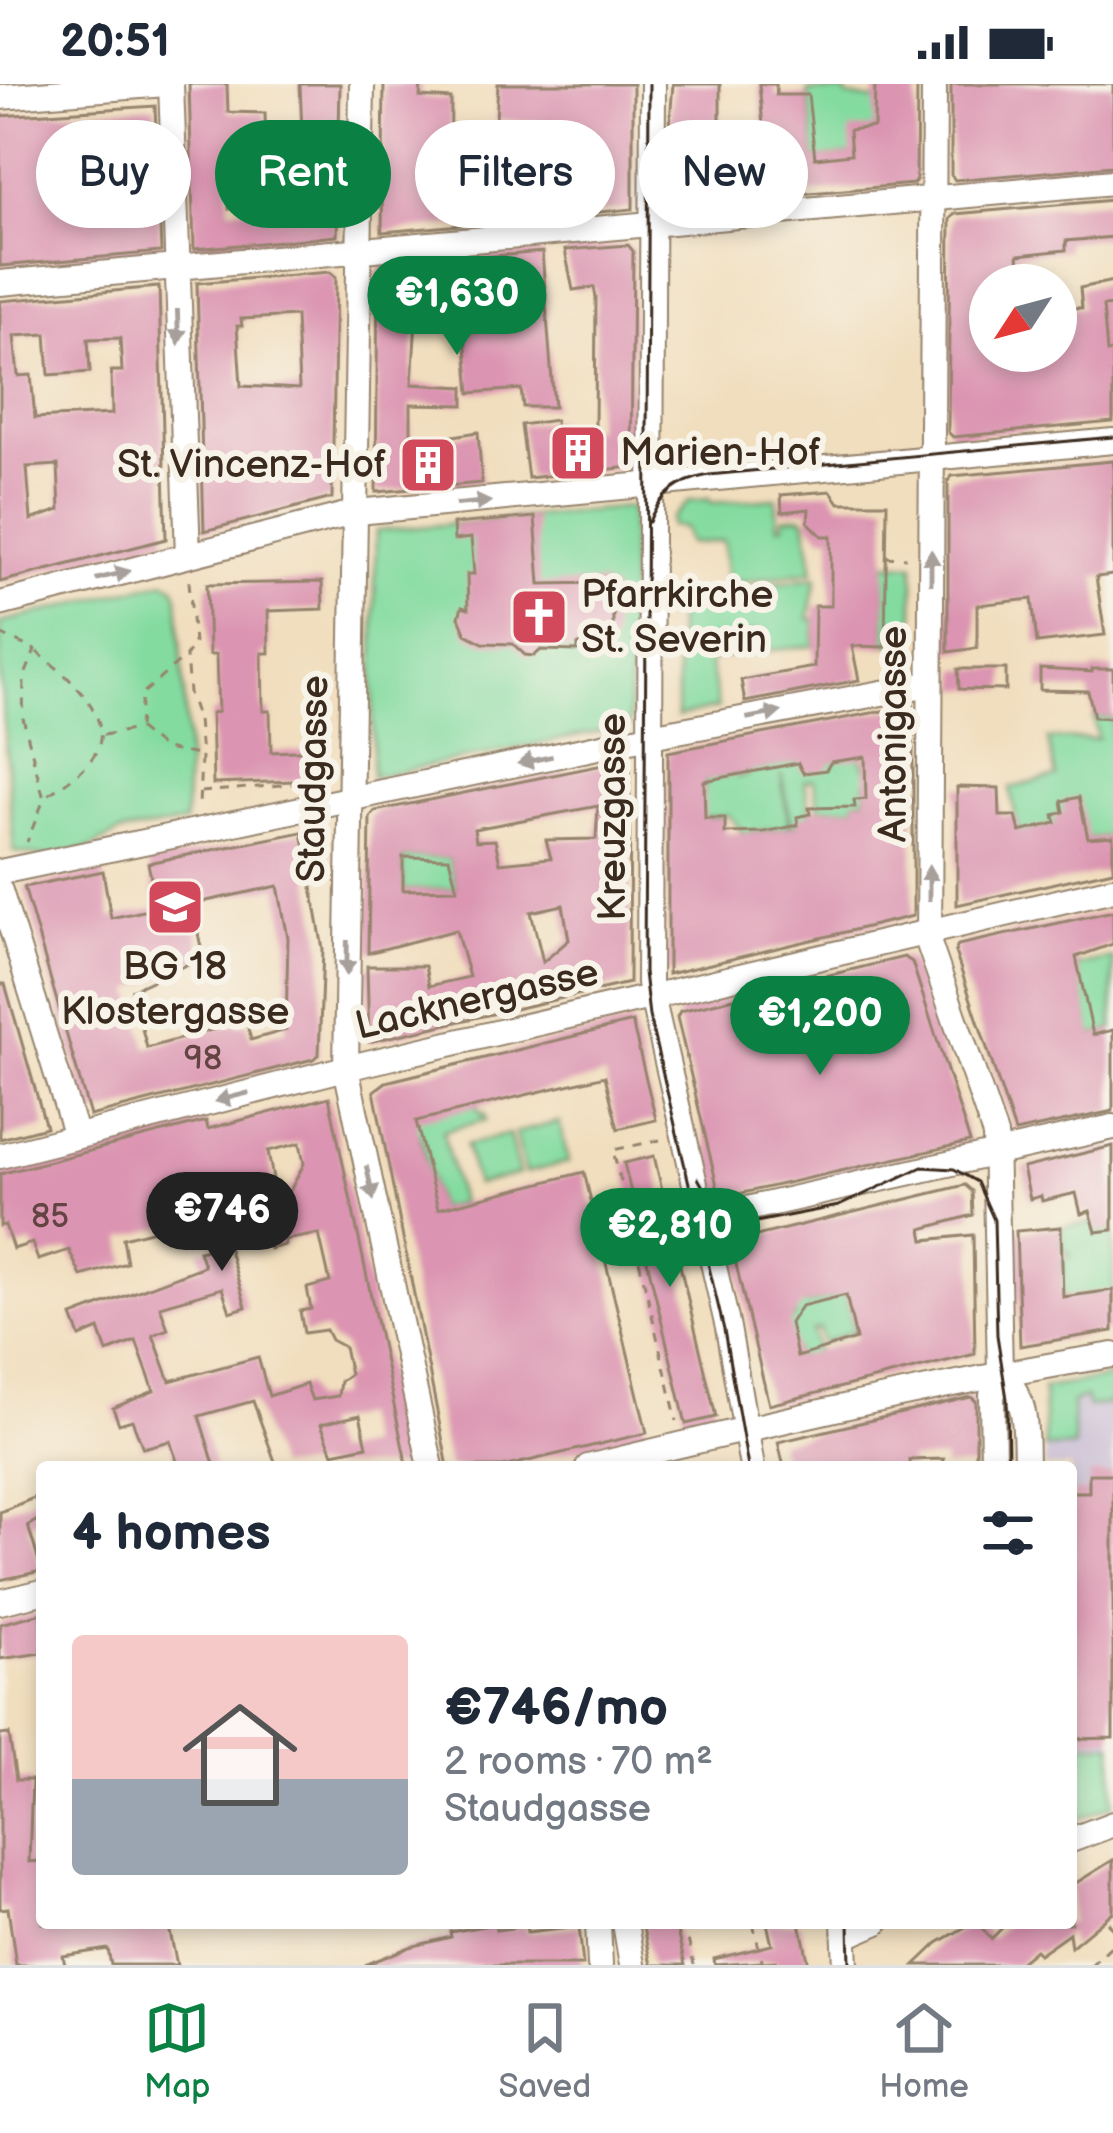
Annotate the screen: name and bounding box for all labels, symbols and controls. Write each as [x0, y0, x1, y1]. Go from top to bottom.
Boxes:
text: 20:51 [60, 15, 170, 70]
chip: Buy [36, 120, 191, 228]
chip: Rent [215, 120, 391, 228]
chip: Filters [415, 120, 615, 228]
chip: New [639, 120, 808, 228]
pin: €1,630 [359, 256, 555, 358]
north arrow [969, 264, 1077, 372]
map controls [969, 264, 1077, 372]
text: €1,630 [394, 271, 520, 318]
one-way arrow [169, 309, 188, 347]
building icon: Marien-Hof [547, 422, 609, 484]
place label: Marien-Hof [620, 430, 821, 477]
building icon: St. Vincenz-Hof [397, 434, 459, 496]
place label: St. Vincenz-Hof [117, 442, 386, 489]
one-way arrow [455, 493, 492, 512]
one-way arrow [921, 547, 941, 585]
one-way arrow [95, 564, 132, 583]
place label: Pfarrkirche St. Severin [581, 572, 773, 664]
church icon: Pfarrkirche St. Severin [508, 586, 570, 648]
street label: Antonigasse [871, 626, 918, 842]
street label: Staudgasse [289, 675, 339, 883]
one-way arrow [746, 705, 784, 724]
street label: Kreuzgasse [590, 713, 637, 921]
one-way arrow [515, 752, 553, 771]
one-way arrow [920, 863, 939, 901]
school or university icon: BG 18 Klostergasse [144, 876, 206, 938]
one-way arrow [337, 940, 357, 978]
place label: BG 18 Klostergasse [61, 944, 289, 1036]
street label: Lacknergasse [351, 949, 603, 1051]
pin: €1,200 [722, 976, 918, 1078]
text: €1,200 [757, 991, 883, 1038]
house number: 98 [184, 1039, 222, 1079]
one-way arrow [213, 1088, 250, 1107]
one-way arrow [361, 1164, 380, 1202]
pin: €746 [151, 1172, 293, 1274]
text: €746 [173, 1187, 271, 1234]
pin: €2,810 [572, 1188, 768, 1290]
house number: 85 [31, 1197, 69, 1237]
text: €2,810 [607, 1203, 733, 1250]
icon: filters [975, 1500, 1041, 1566]
text: 4 homes [72, 1503, 271, 1564]
text: €746/mo [444, 1678, 668, 1739]
icon: home [168, 1683, 312, 1827]
text: 2 rooms · 70 m² [444, 1739, 713, 1786]
text: Staudgasse [444, 1786, 651, 1833]
tab: Map [144, 1995, 210, 2107]
tab: Saved [498, 1995, 591, 2107]
tab: Home [879, 1995, 969, 2107]

